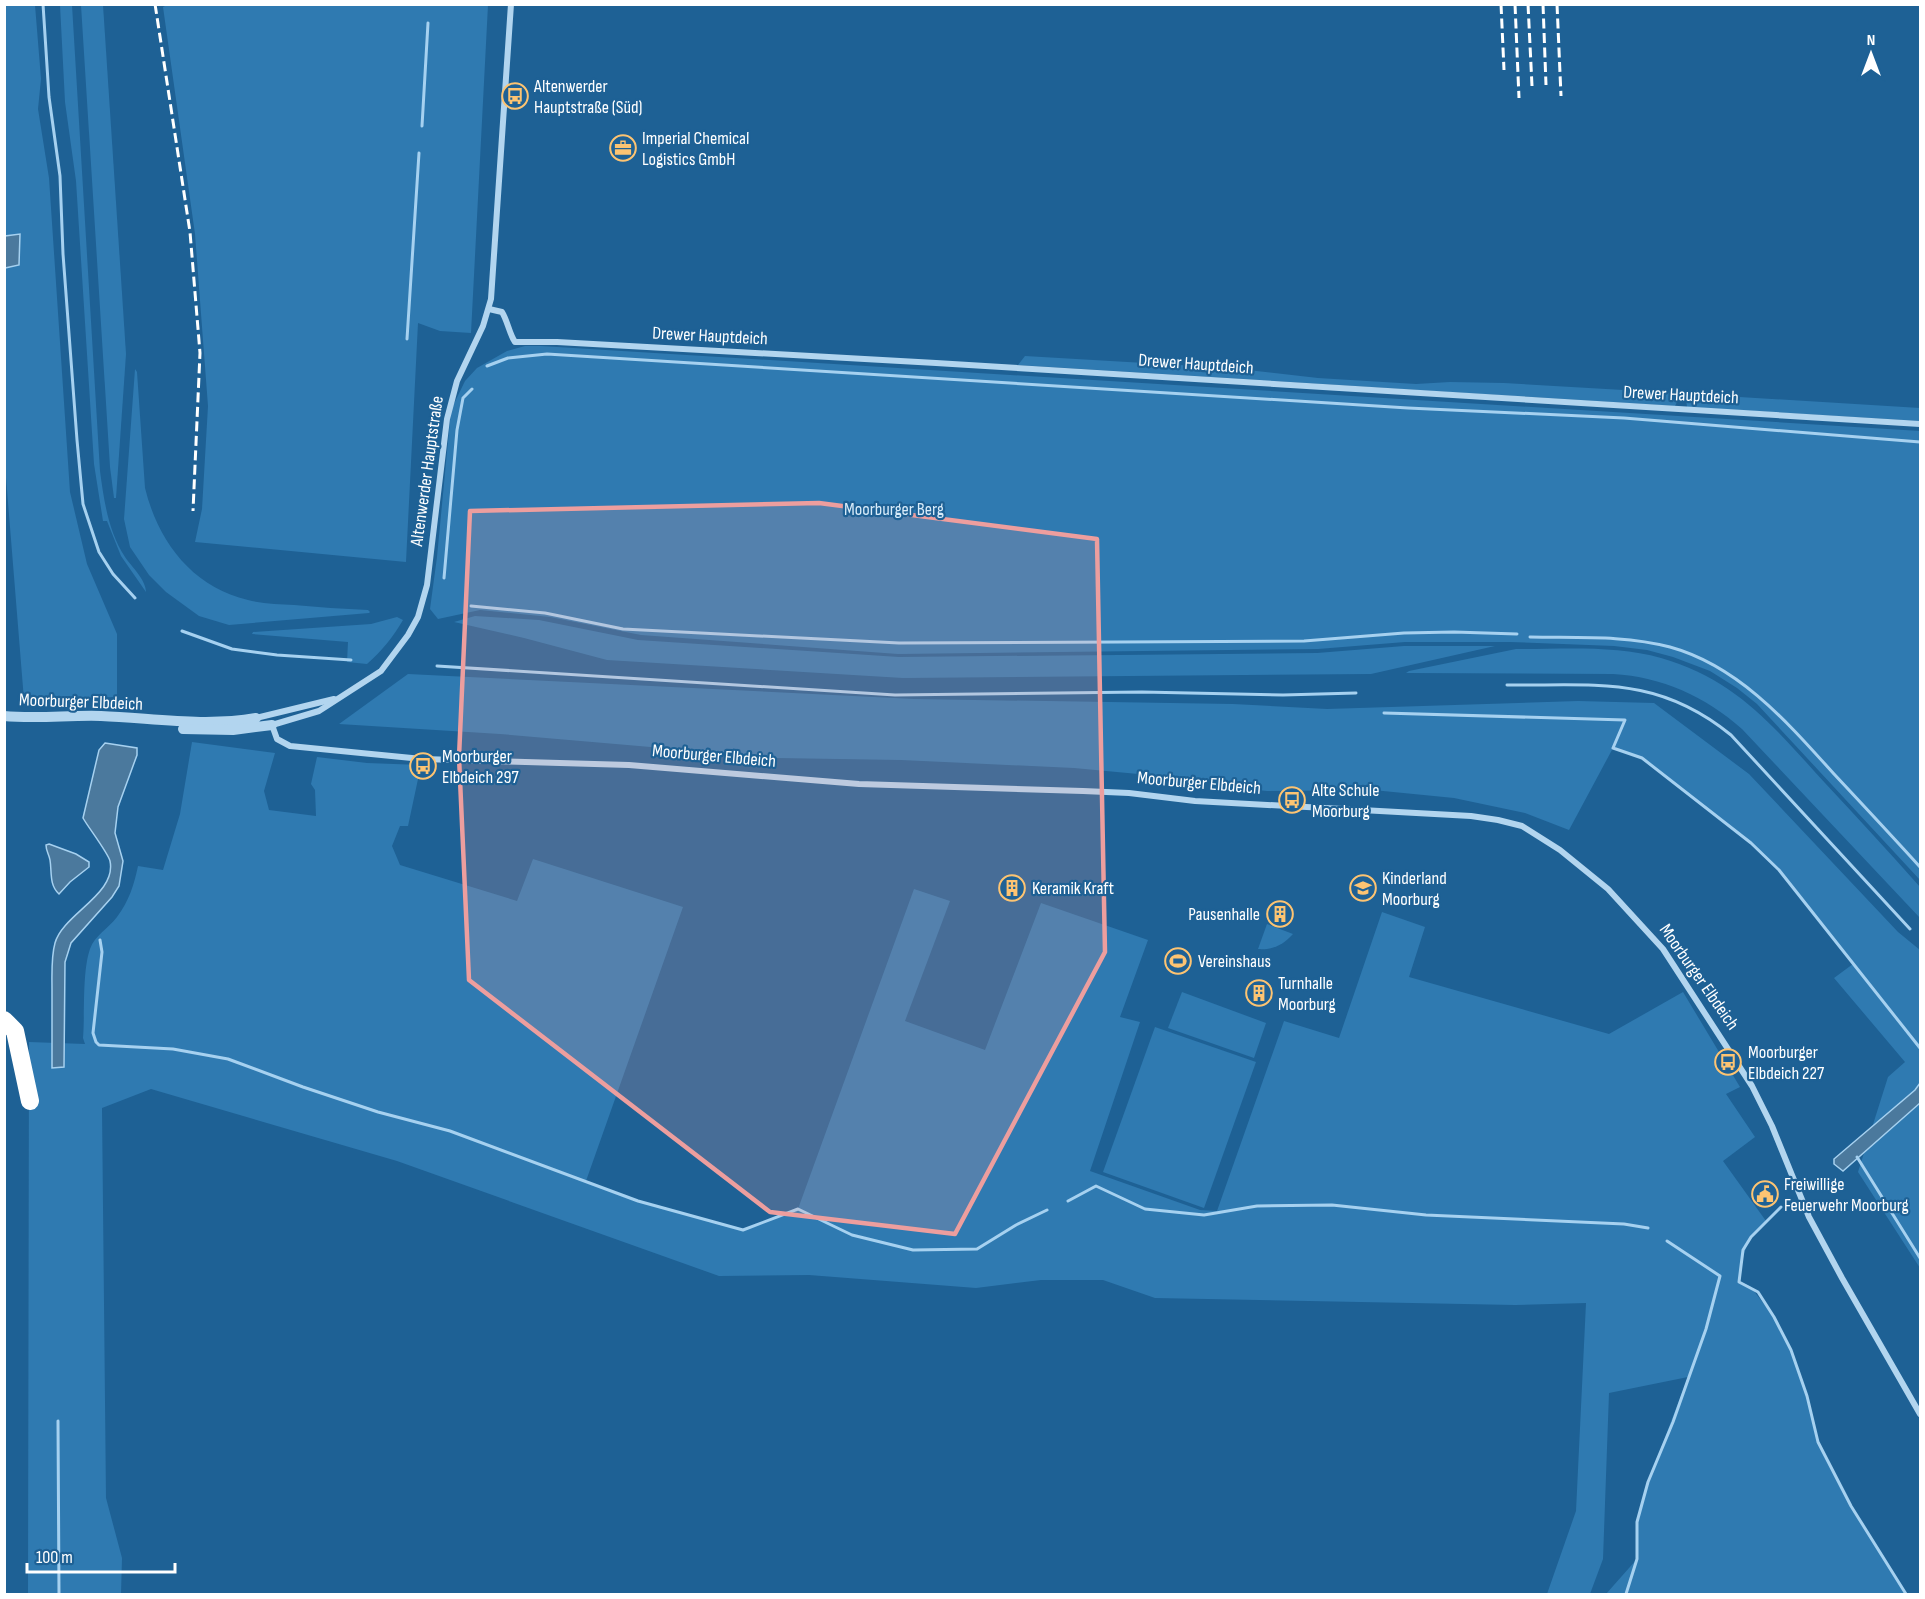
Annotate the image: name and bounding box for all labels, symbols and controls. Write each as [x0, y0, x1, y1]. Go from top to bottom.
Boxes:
north arrow [1841, 24, 1901, 84]
text: N [1867, 31, 1875, 50]
place label: Altenwerder Hauptstraße (Süd) [533, 76, 642, 118]
bus stop icon: Altenwerder Hauptstraße (Süd) [500, 81, 530, 111]
place label: Imperial Chemical Logistics GmbH [642, 128, 749, 170]
office icon: Imperial Chemical Logistics GmbH [608, 133, 638, 163]
street label: Drewer Hauptdeich [652, 322, 768, 350]
street label: Drewer Hauptdeich [1138, 349, 1254, 379]
street label: Drewer Hauptdeich [1623, 381, 1739, 409]
street label: Altenwerder Hauptstraße [406, 395, 448, 548]
park label: Moorburger Berg [844, 499, 944, 520]
street label: Moorburger Elbdeich [19, 689, 143, 715]
street label: Moorburger Elbdeich [651, 740, 777, 772]
place label: Moorburger Elbdeich 297 [442, 746, 519, 788]
bus stop icon: Moorburger Elbdeich 297 [408, 751, 438, 781]
street label: Moorburger Elbdeich [1136, 767, 1262, 799]
place label: Alte Schule Moorburg [1311, 780, 1379, 822]
bus stop icon: Alte Schule Moorburg [1277, 785, 1307, 815]
place label: Kinderland Moorburg [1382, 868, 1447, 910]
building icon: Keramik Kraft [997, 873, 1027, 903]
school or university icon: Kinderland Moorburg [1348, 873, 1378, 903]
place label: Keramik Kraft [1032, 878, 1115, 899]
building icon: Pausenhalle [1265, 899, 1295, 929]
place label: Pausenhalle [1188, 904, 1260, 925]
street label: Moorburger Elbdeich [1655, 920, 1743, 1034]
sports icon: Vereinshaus [1163, 946, 1193, 976]
place label: Vereinshaus [1198, 951, 1271, 972]
place label: Turnhalle Moorburg [1278, 973, 1336, 1015]
building icon: Turnhalle Moorburg [1244, 978, 1274, 1008]
place label: Moorburger Elbdeich 227 [1748, 1042, 1825, 1084]
bus stop icon: Moorburger Elbdeich 227 [1713, 1047, 1743, 1077]
place label: Freiwillige Feuerwehr Moorburg [1784, 1174, 1909, 1216]
public building icon: Freiwillige Feuerwehr Moorburg [1750, 1179, 1780, 1209]
scale bar [27, 1536, 176, 1574]
text: 100 m [36, 1547, 73, 1568]

